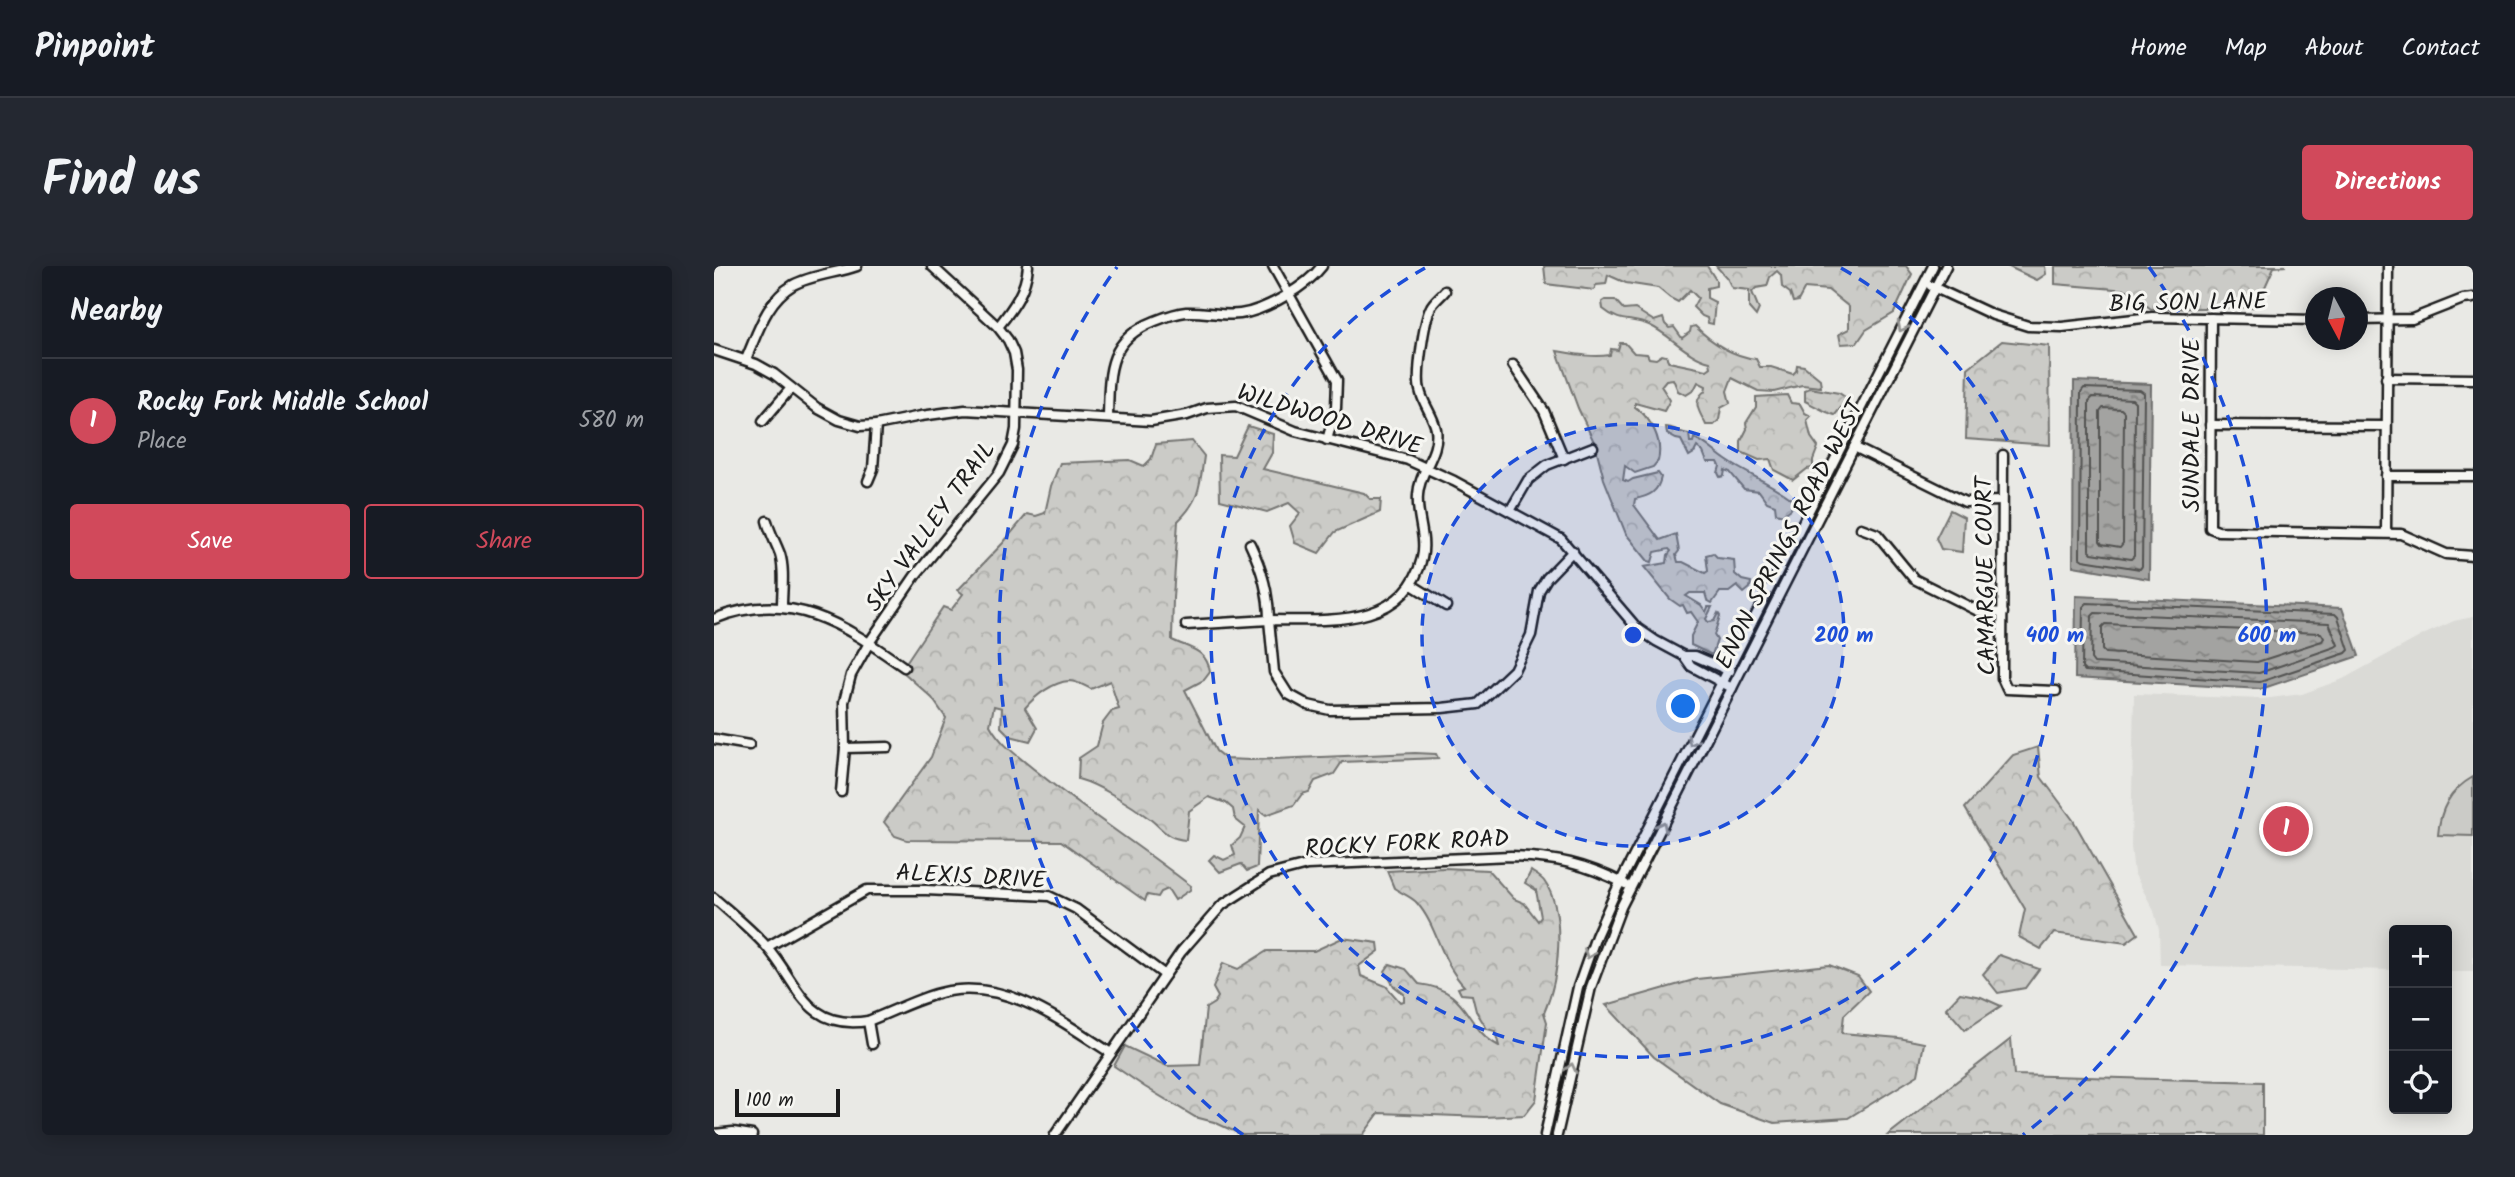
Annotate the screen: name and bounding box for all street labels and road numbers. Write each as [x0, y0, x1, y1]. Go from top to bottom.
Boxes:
street label: BIG SON LANE [2109, 283, 2268, 324]
street label: SUNDALE DRIVE [2173, 337, 2212, 512]
street label: WILDWOOD DRIVE [1232, 374, 1428, 467]
street label: ENON SPRINGS ROAD WEST [1705, 391, 1876, 676]
street label: SKY VALLEY TRAIL [856, 433, 1007, 621]
street label: CAMARGUE COURT [1965, 474, 2008, 676]
street label: ROCKY FORK ROAD [1304, 820, 1510, 869]
street label: ALEXIS DRIVE [895, 854, 1048, 901]

